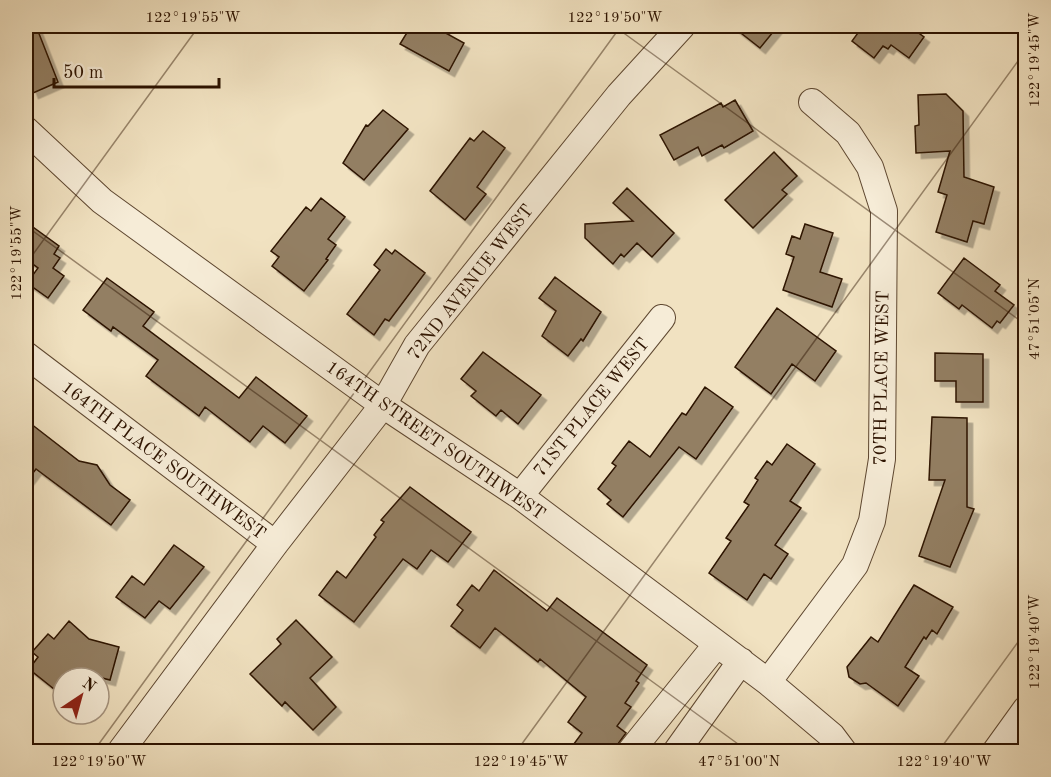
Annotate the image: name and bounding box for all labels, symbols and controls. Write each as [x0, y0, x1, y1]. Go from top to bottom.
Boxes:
text: 122°19'55"W [145, 11, 241, 26]
text: 122°19'50"W [567, 11, 663, 26]
text: 122°19'45"W [1028, 12, 1043, 108]
scale bar [54, 51, 219, 89]
text: 50 m [63, 64, 103, 82]
street label: 72ND AVENUE WEST [405, 201, 537, 364]
text: 122°19'55"W [10, 205, 25, 301]
text: 47°51'05"N [1028, 278, 1043, 360]
street label: 70TH PLACE WEST [871, 290, 893, 466]
street label: 71ST PLACE WEST [531, 335, 653, 480]
street label: 164TH STREET SOUTHWEST [323, 358, 548, 524]
street label: 164TH PLACE SOUTHWEST [58, 378, 269, 543]
text: 122°19'40"W [1028, 594, 1043, 690]
north arrow [51, 666, 111, 726]
text: N [79, 675, 99, 696]
text: 122°19'50"W [51, 755, 147, 770]
text: 122°19'45"W [473, 755, 569, 770]
text: 47°51'00"N [698, 755, 780, 770]
text: 122°19'40"W [896, 755, 992, 770]

